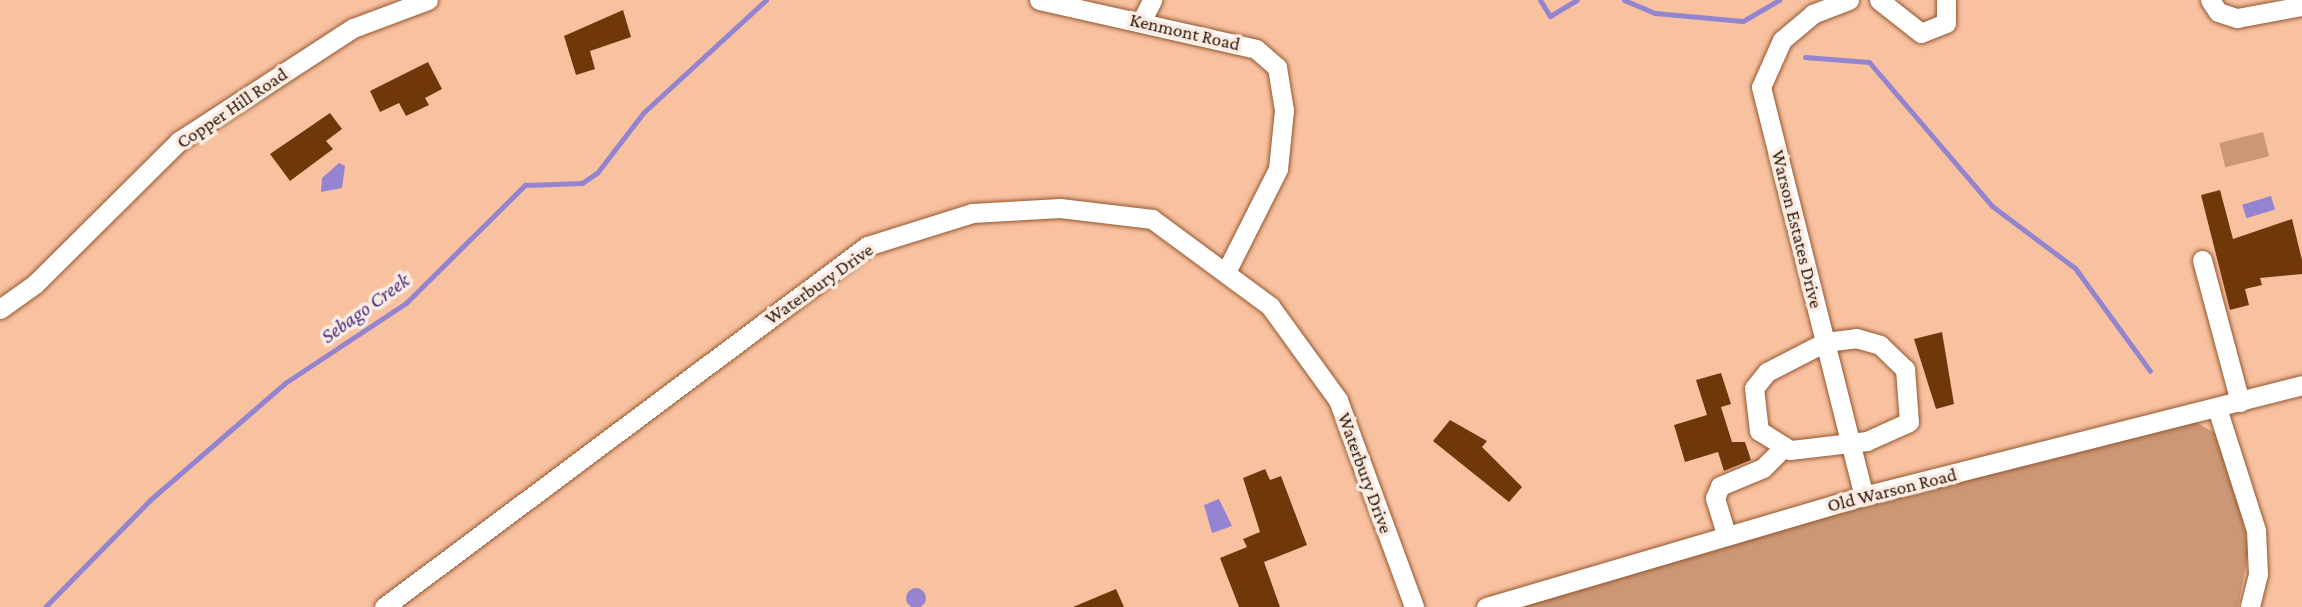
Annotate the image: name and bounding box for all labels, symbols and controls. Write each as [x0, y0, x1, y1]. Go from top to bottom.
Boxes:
street label: Kenmont Road [1128, 8, 1242, 56]
street label: Copper Hill Road [172, 63, 292, 153]
street label: Warson Estates Drive [1766, 148, 1828, 310]
street label: Waterbury Drive [761, 238, 877, 330]
water label: Sebago Creek [316, 267, 414, 349]
street label: Waterbury Drive [1333, 410, 1397, 536]
street label: Old Warson Road [1825, 463, 1959, 517]

